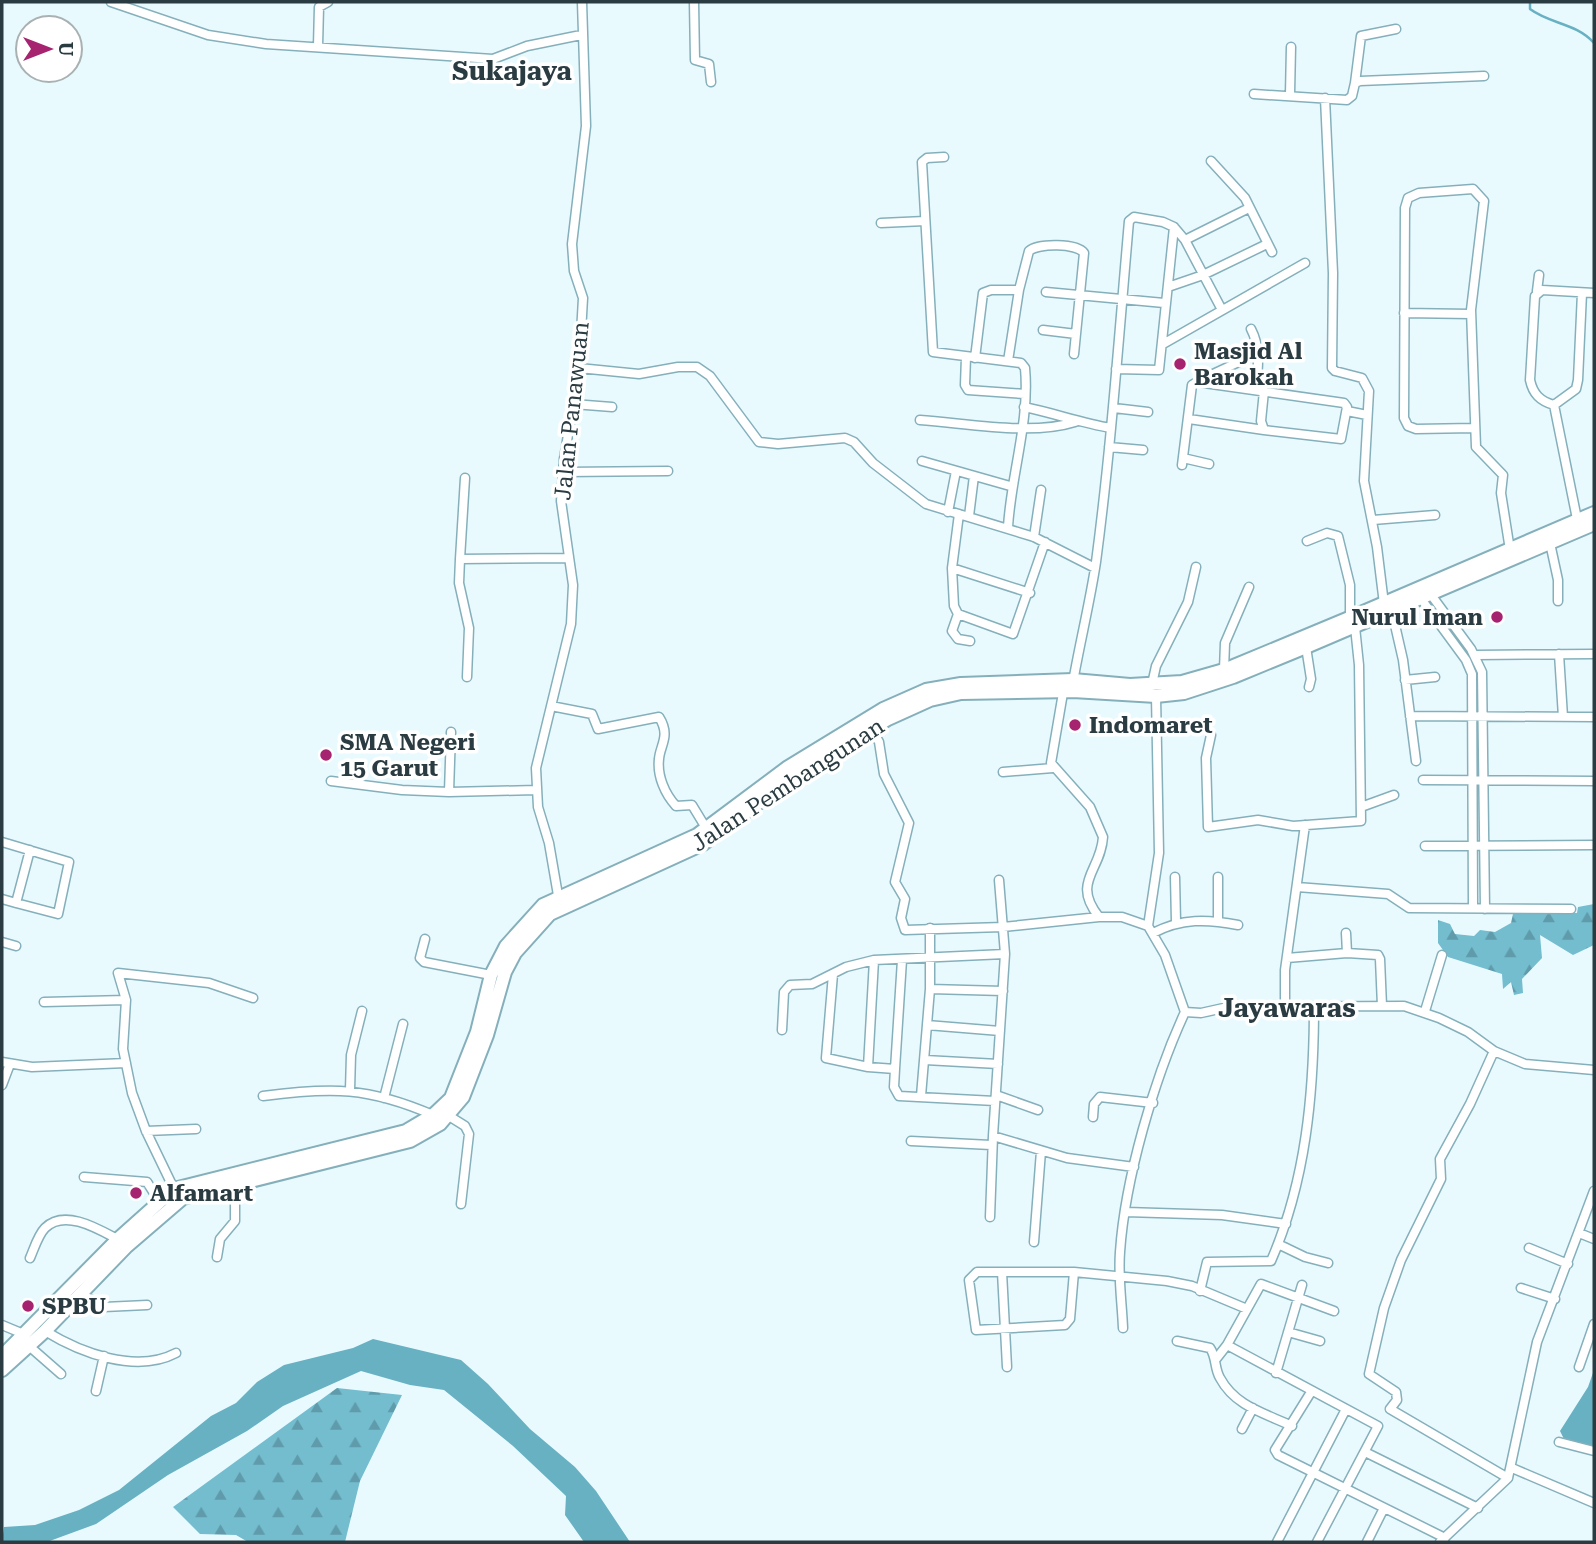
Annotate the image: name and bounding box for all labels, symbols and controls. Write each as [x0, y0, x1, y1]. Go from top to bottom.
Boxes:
north arrow [14, 14, 84, 84]
text: U [54, 42, 77, 57]
district label: Sukajaya [452, 56, 572, 86]
street label: Jalan Panawuan [549, 320, 595, 502]
place label: Masjid Al Barokah [1194, 338, 1303, 391]
marker: Masjid Al Barokah [1172, 356, 1188, 372]
place label: Nurul Iman [1351, 604, 1484, 631]
marker: Nurul Iman [1489, 609, 1505, 625]
place label: Indomaret [1089, 712, 1213, 739]
street label: Jalan Pembangunan [687, 713, 889, 857]
marker: Indomaret [1067, 717, 1083, 733]
place label: SMA Negeri 15 Garut [340, 729, 476, 782]
marker: SMA Negeri 15 Garut [318, 747, 334, 763]
district label: Jayawaras [1218, 993, 1356, 1023]
place label: Alfamart [150, 1180, 253, 1207]
marker: Alfamart [128, 1185, 144, 1201]
place label: SPBU [42, 1293, 106, 1320]
marker: SPBU [20, 1298, 36, 1314]

